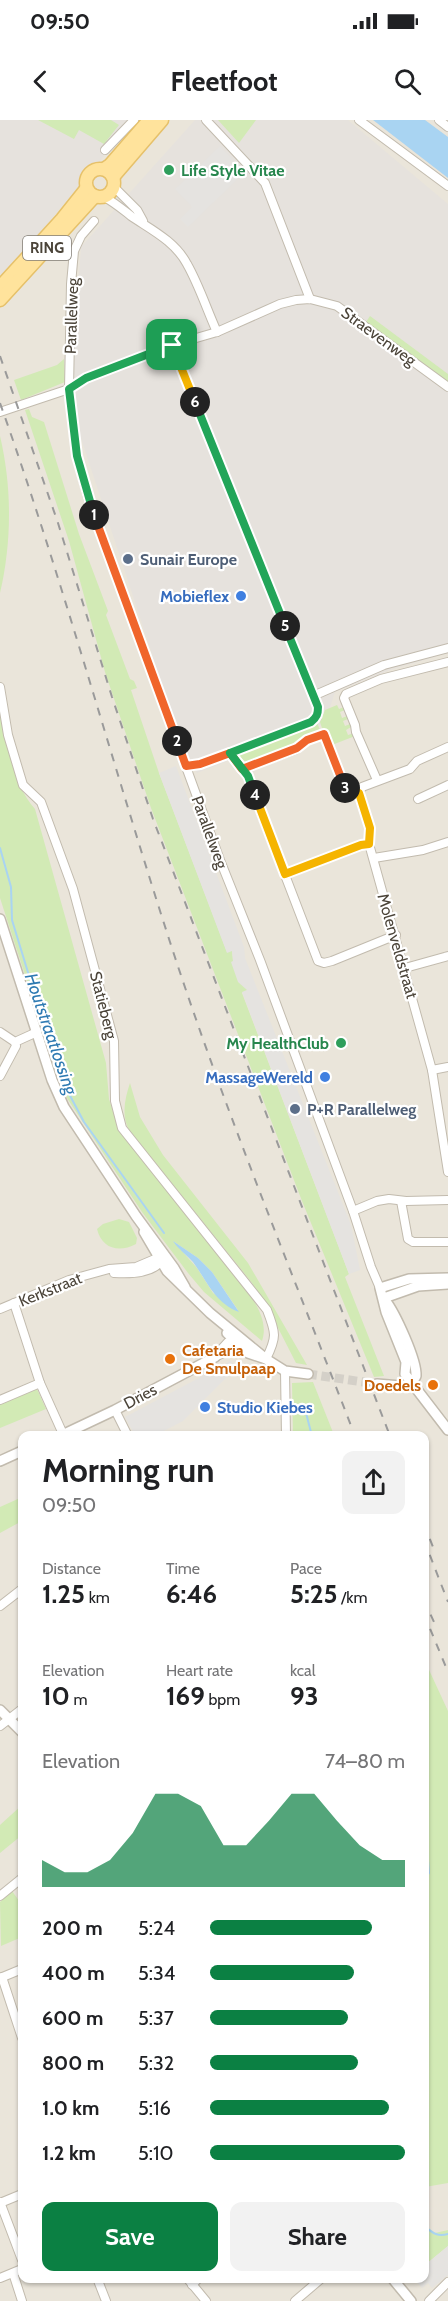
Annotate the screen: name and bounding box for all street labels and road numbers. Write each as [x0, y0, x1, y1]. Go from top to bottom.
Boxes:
road number: RING [23, 236, 71, 260]
street label: Parallelweg [61, 277, 82, 354]
street label: Straevenweg [338, 303, 421, 370]
street label: Parallelweg [188, 793, 232, 872]
street label: Molenveldstraat [373, 891, 422, 1001]
street label: Statieberg [86, 969, 121, 1042]
street label: Kerkstraat [16, 1268, 85, 1311]
street label: Dries [120, 1380, 160, 1413]

